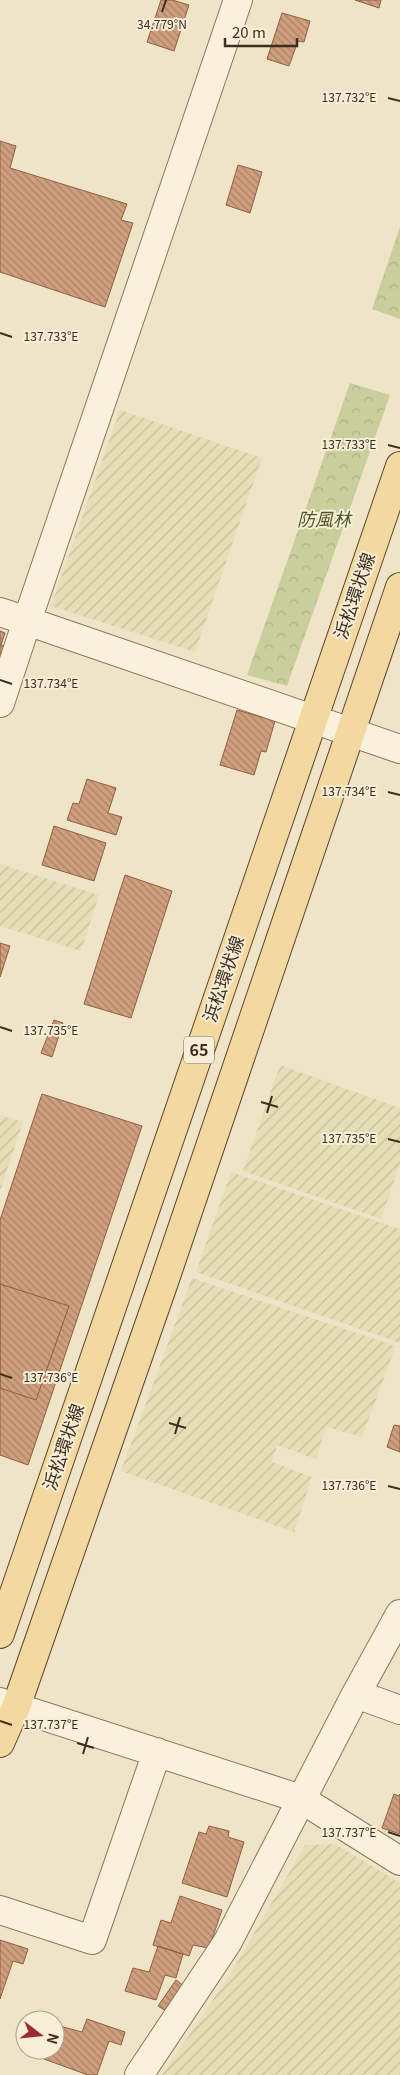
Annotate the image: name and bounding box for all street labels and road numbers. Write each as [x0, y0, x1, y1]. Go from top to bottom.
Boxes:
street label: 浜松環状線 [326, 549, 380, 642]
street label: 浜松環状線 [195, 932, 249, 1025]
road number: 65 [184, 1036, 214, 1064]
street label: 浜松環状線 [35, 1400, 89, 1493]

